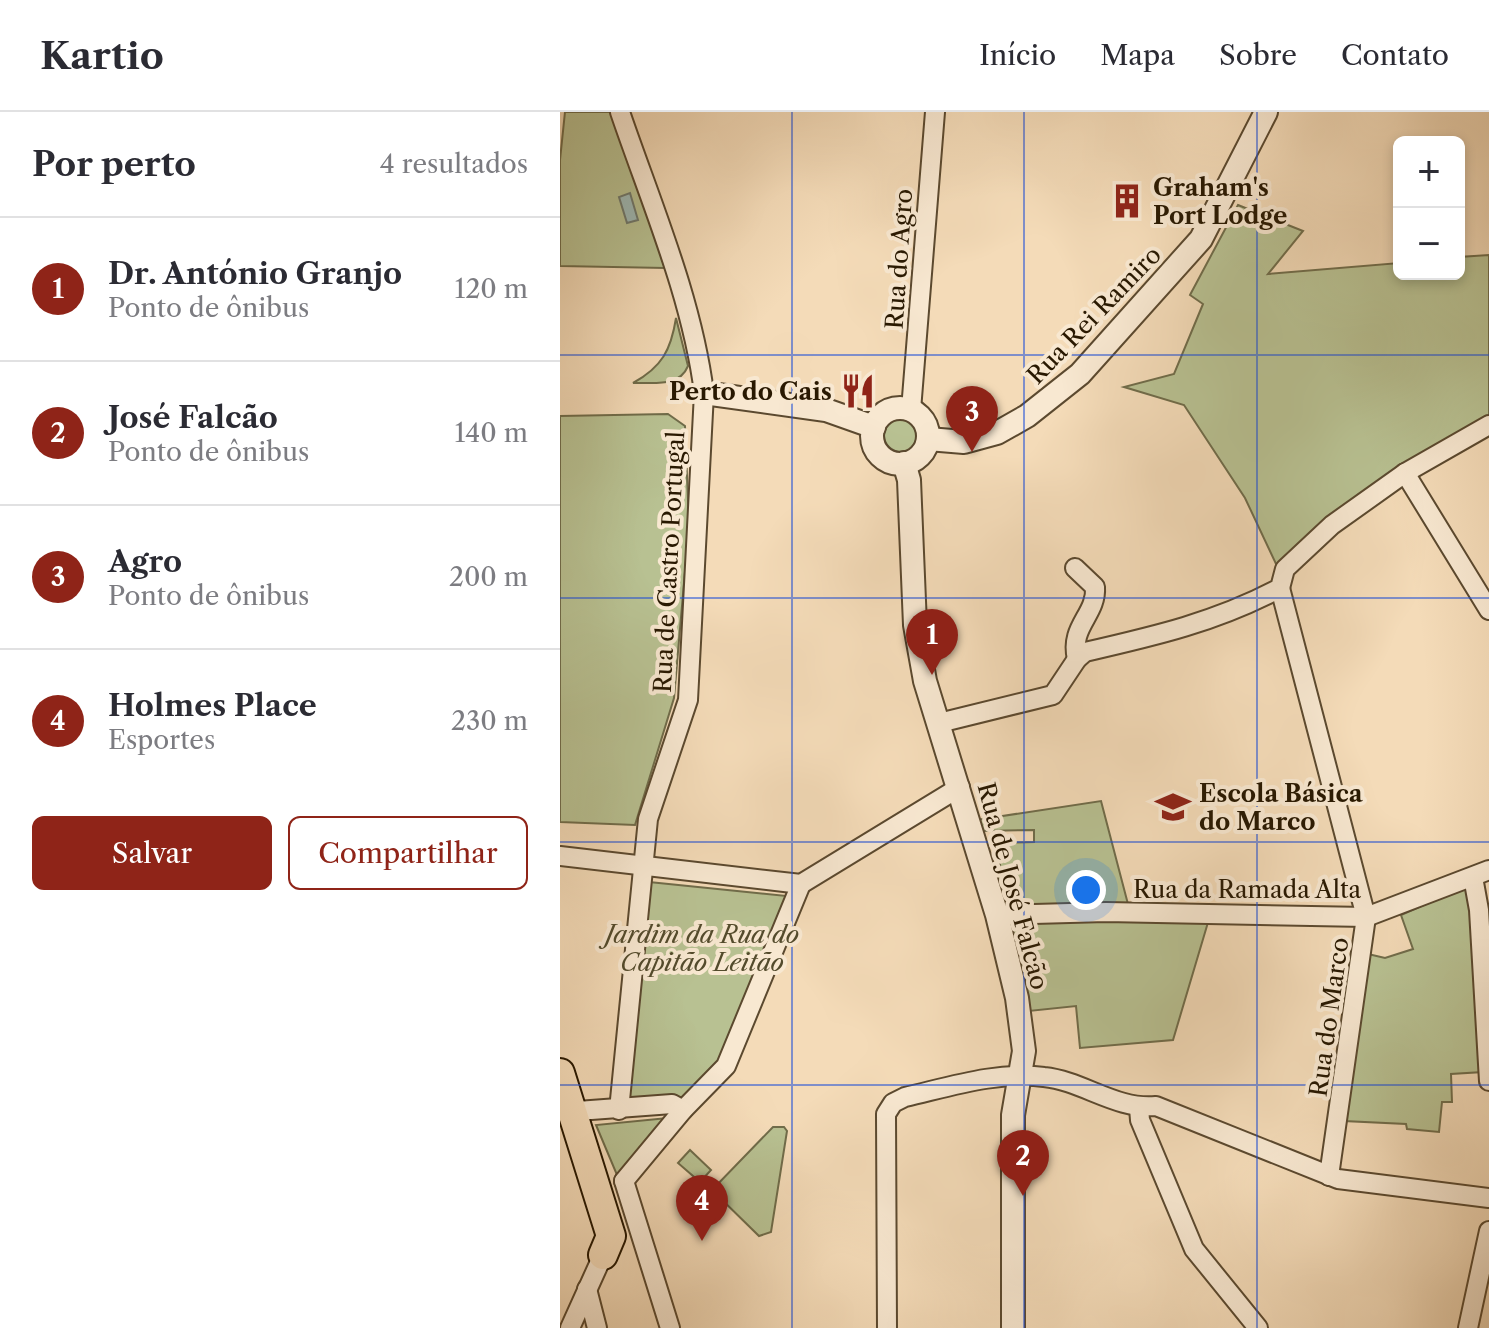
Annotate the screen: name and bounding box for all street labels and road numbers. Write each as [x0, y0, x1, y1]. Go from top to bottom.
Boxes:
street label: Rua do Agro [880, 188, 918, 330]
street label: Rua Rei Ramiro [1021, 240, 1167, 390]
street label: Rua de Castro Portugal [648, 430, 690, 694]
street label: Rua de José Falcão [971, 779, 1055, 993]
street label: Rua da Ramada Alta [1133, 875, 1361, 904]
street label: Rua do Marco [1303, 935, 1355, 1099]

